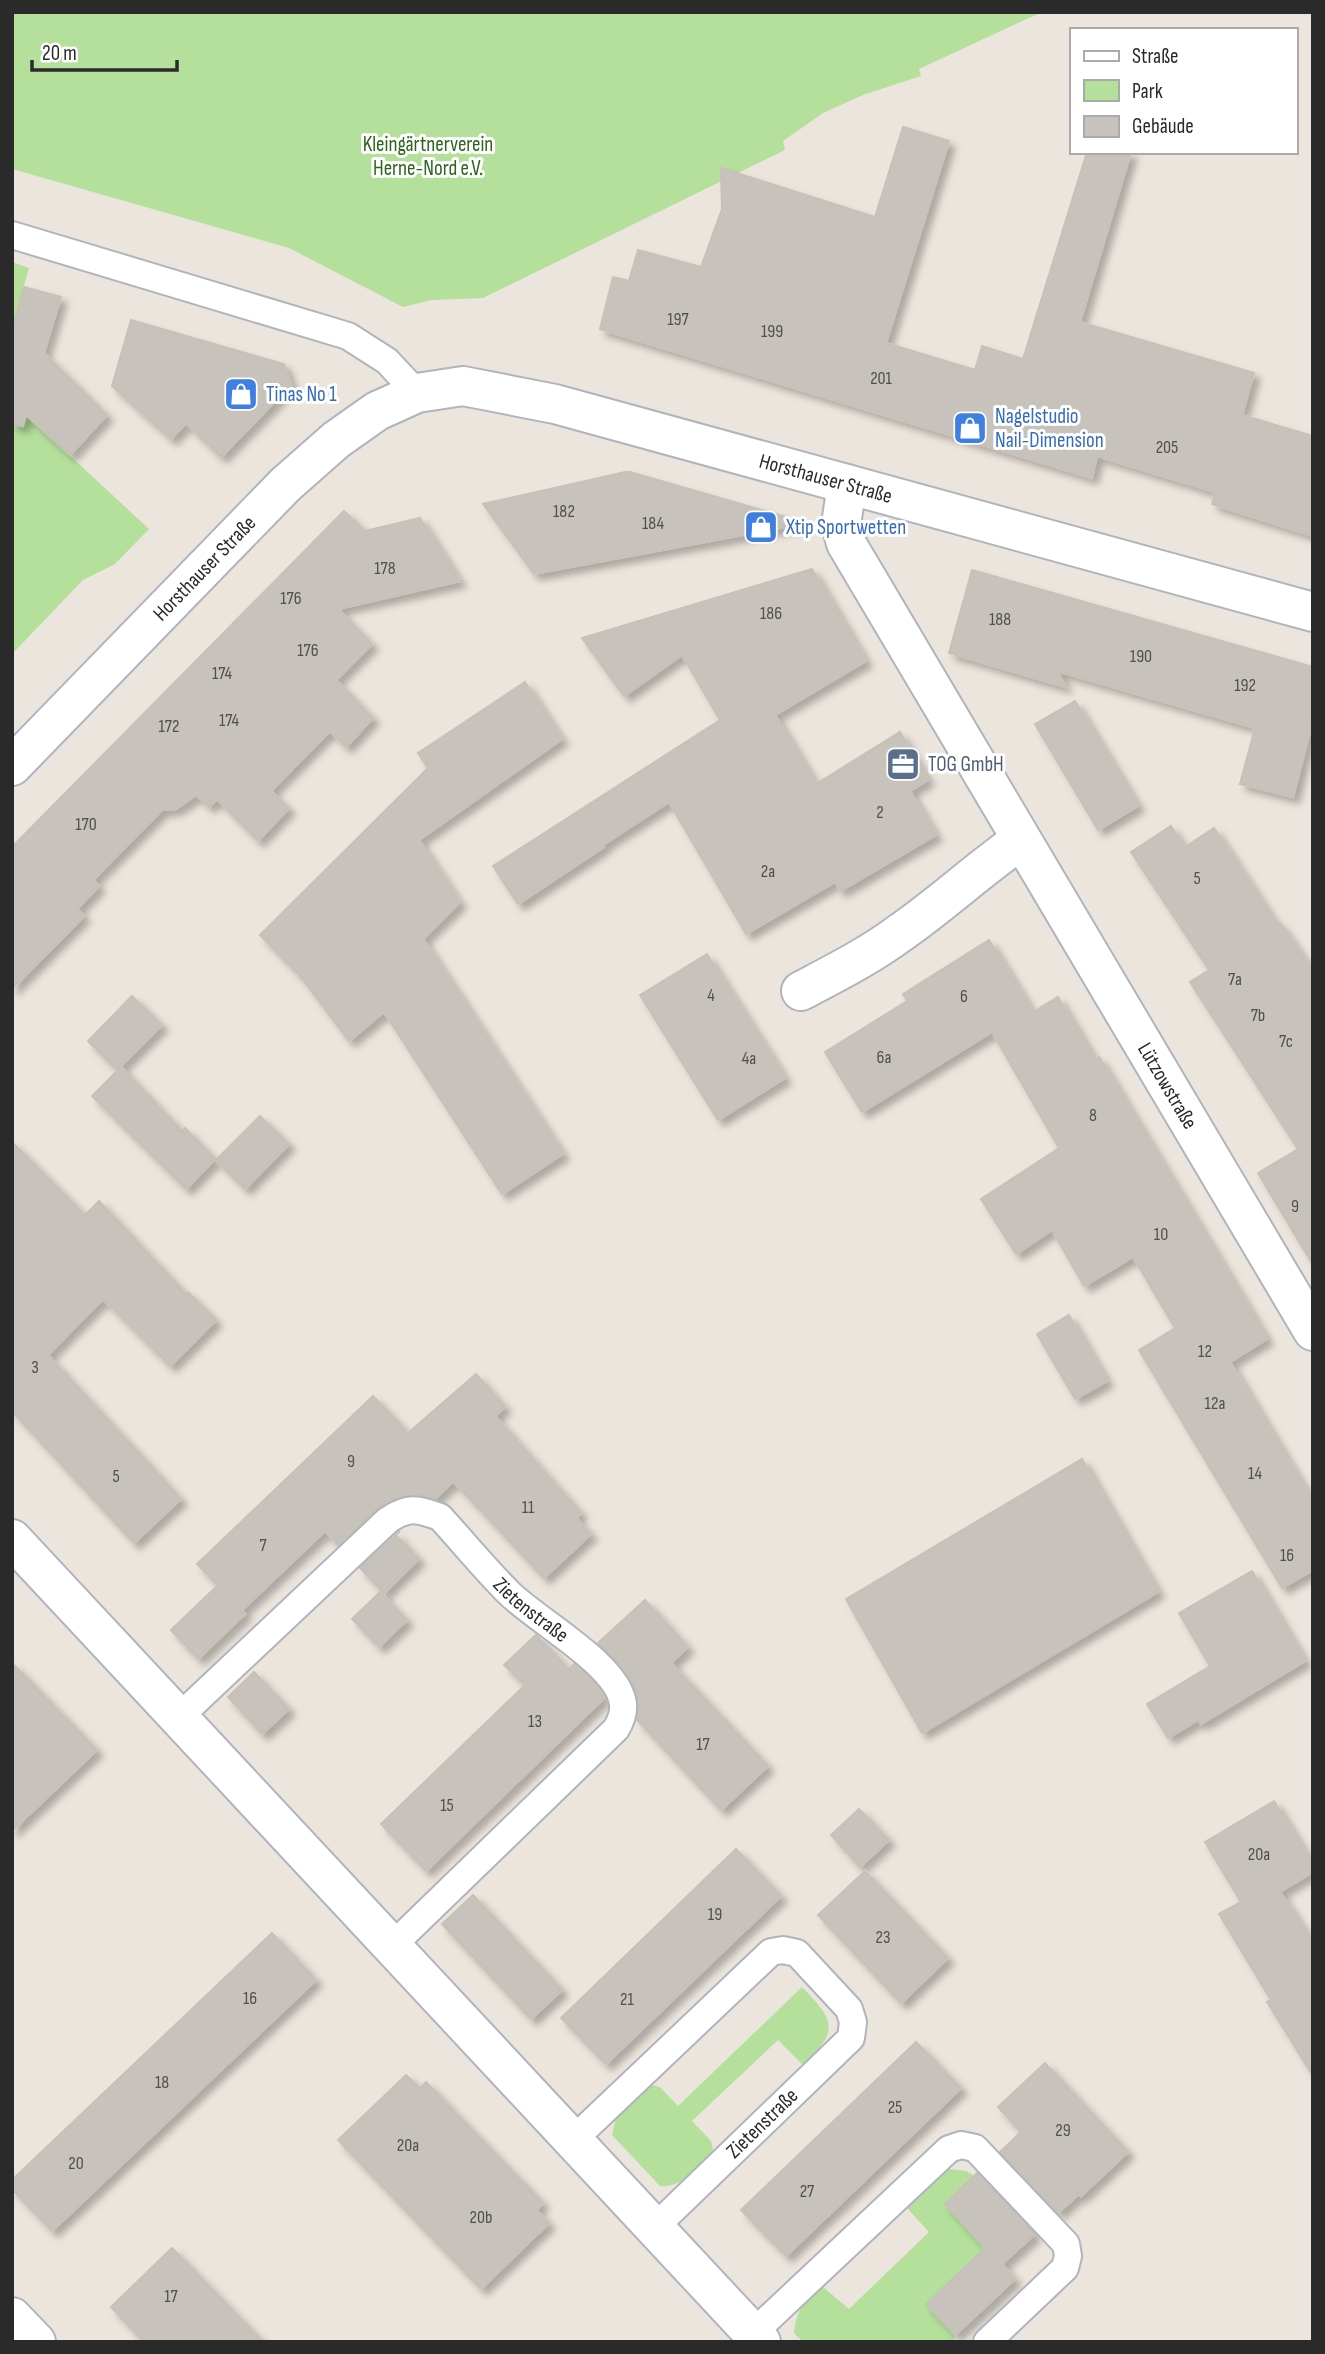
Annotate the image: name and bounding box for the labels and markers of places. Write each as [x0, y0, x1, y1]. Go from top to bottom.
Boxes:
shop icon: Tinas No 1 [222, 375, 260, 413]
place label: Tinas No 1 [266, 382, 337, 407]
place label: Nagelstudio Nail-Dimension [995, 404, 1104, 453]
shop icon: Nagelstudio Nail-Dimension [951, 409, 989, 447]
shop icon: Xtip Sportwetten [742, 508, 780, 546]
place label: Xtip Sportwetten [785, 515, 906, 540]
office icon: TOG GmbH [884, 745, 922, 783]
place label: TOG GmbH [928, 752, 1004, 777]

